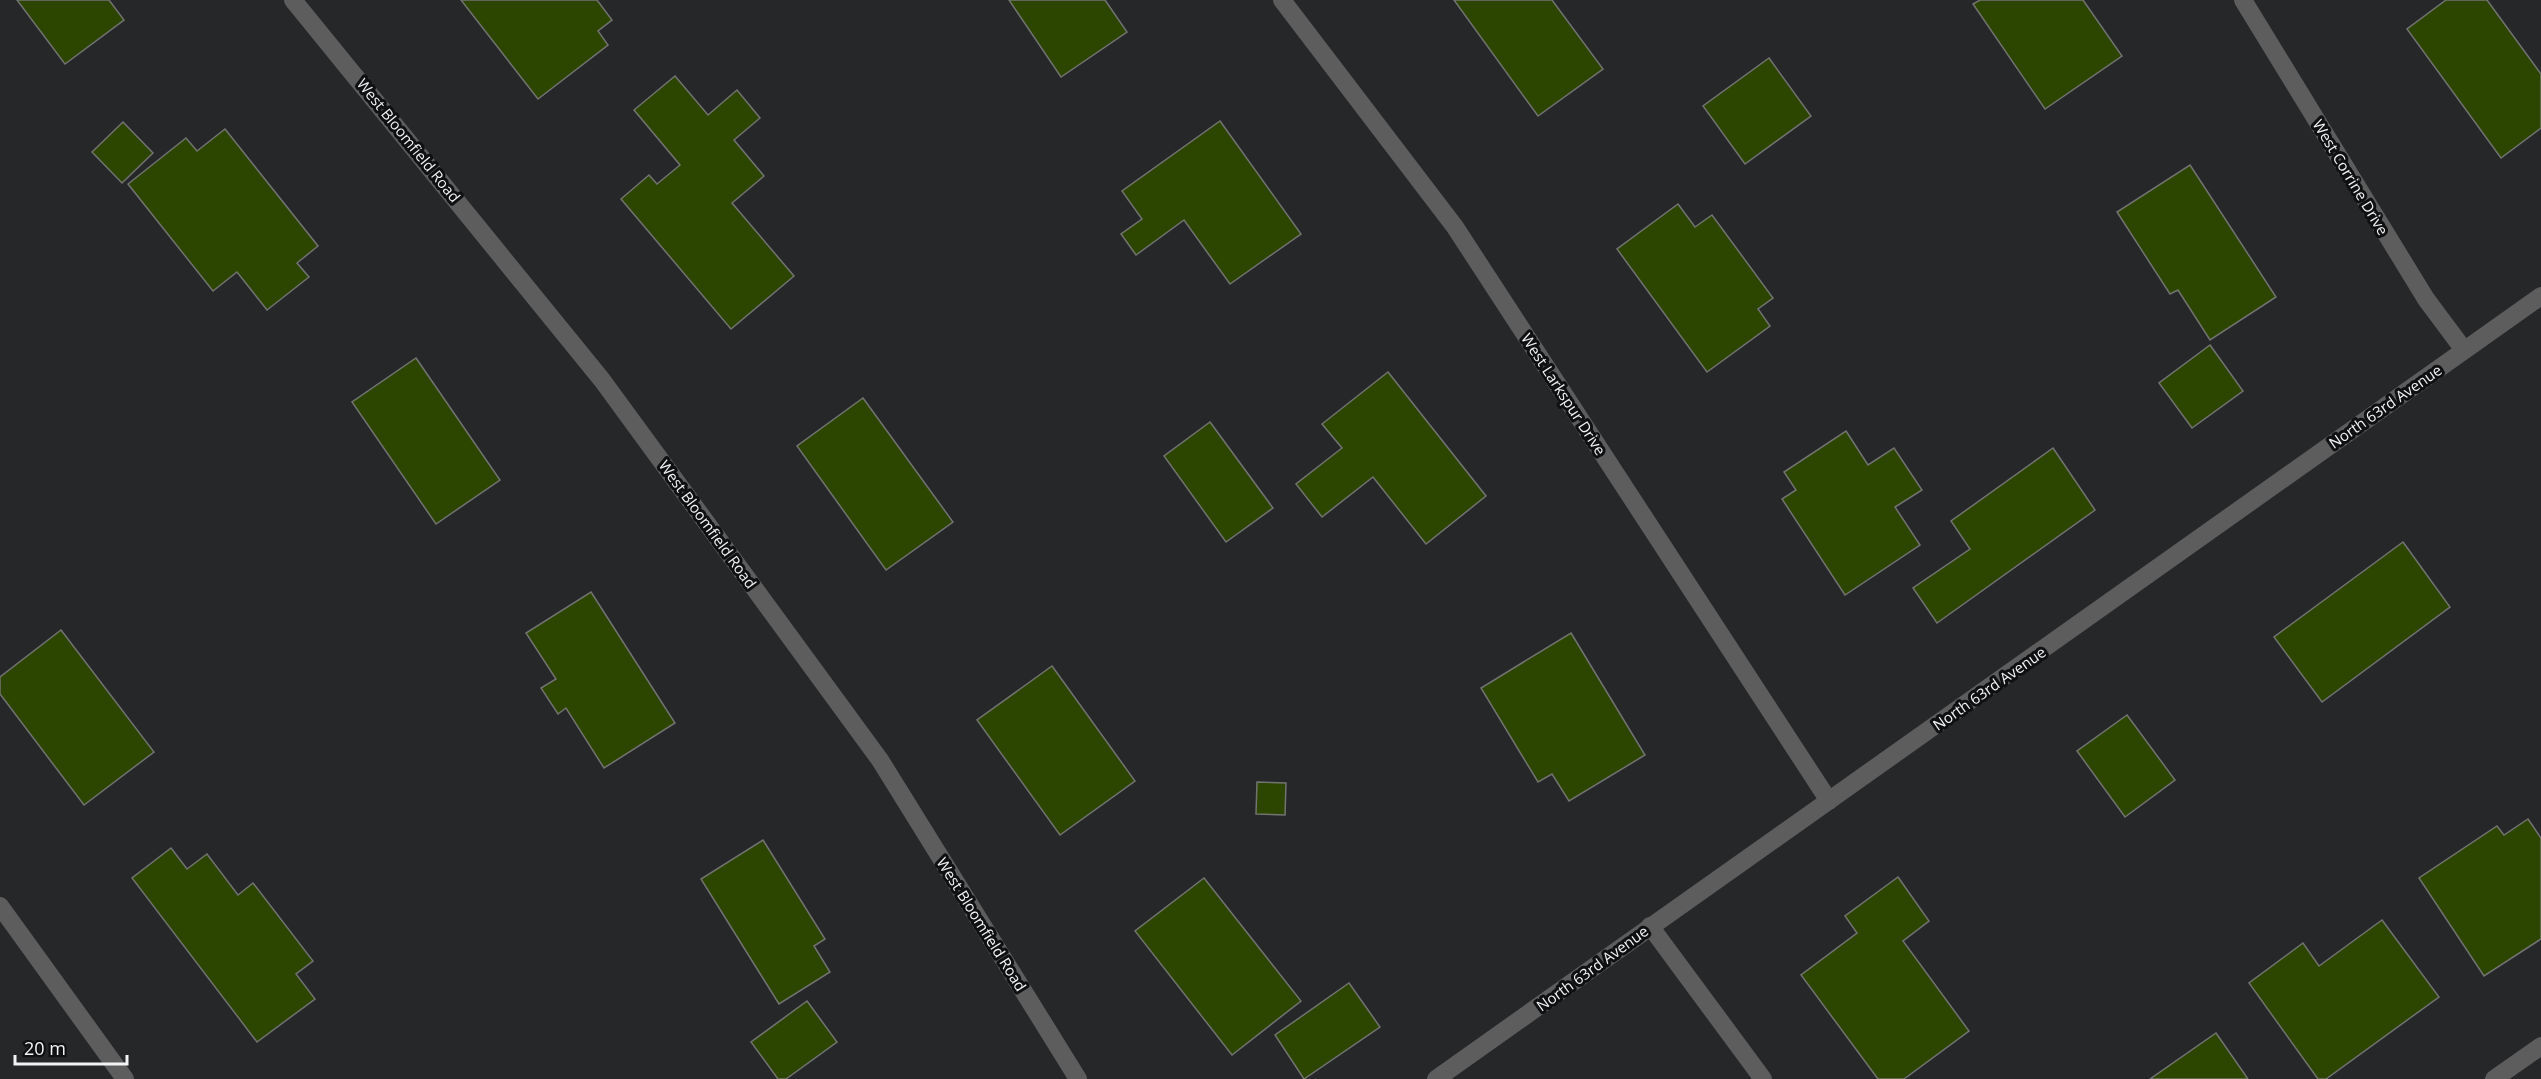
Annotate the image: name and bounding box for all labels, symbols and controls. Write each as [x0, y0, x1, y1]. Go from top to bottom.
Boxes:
street label: West Bloomfield Road [353, 74, 465, 206]
street label: West Corrine Drive [2309, 116, 2393, 238]
street label: West Larkspur Drive [1517, 329, 1611, 459]
street label: North 63rd Avenue [2325, 360, 2445, 452]
street label: West Bloomfield Road [655, 456, 761, 592]
street label: North 63rd Avenue [1929, 642, 2049, 734]
street label: West Bloomfield Road [933, 853, 1031, 995]
street label: North 63rd Avenue [1532, 921, 1652, 1015]
scale bar [15, 1028, 128, 1066]
text: 20 m [24, 1036, 66, 1060]

